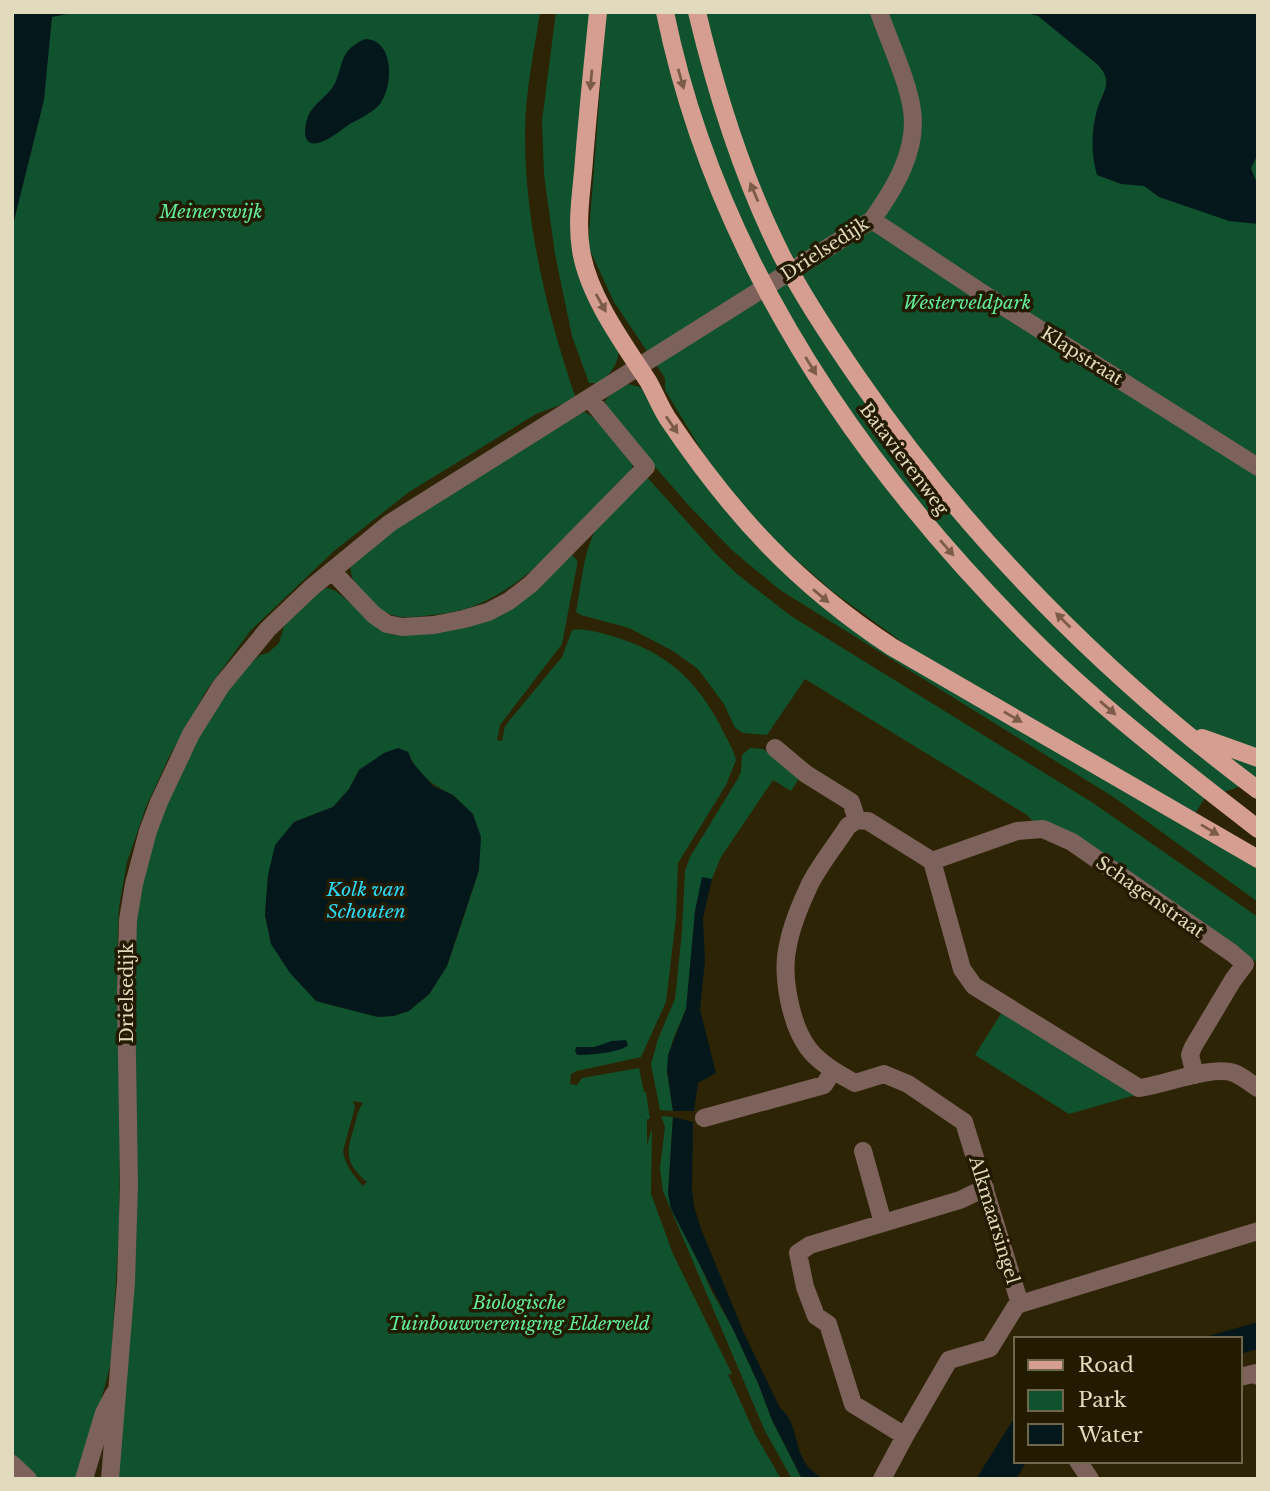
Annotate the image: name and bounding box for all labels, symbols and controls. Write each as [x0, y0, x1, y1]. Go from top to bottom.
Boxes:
one-way arrow [676, 68, 686, 89]
one-way arrow [585, 69, 596, 91]
one-way arrow [748, 182, 760, 202]
park label: Meinerswijk [159, 201, 262, 223]
street label: Drielsedijk [777, 213, 873, 285]
park label: Westerveldpark [903, 292, 1031, 314]
one-way arrow [596, 293, 607, 313]
street label: Klapstraat [1037, 322, 1127, 390]
one-way arrow [804, 356, 817, 376]
street label: Batavierenweg [855, 399, 953, 519]
one-way arrow [665, 416, 679, 434]
one-way arrow [939, 539, 954, 556]
one-way arrow [812, 588, 829, 603]
one-way arrow [1054, 611, 1071, 628]
one-way arrow [1099, 700, 1117, 716]
one-way arrow [1004, 710, 1023, 723]
one-way arrow [1201, 824, 1220, 837]
street label: Schagenstraat [1092, 851, 1209, 943]
water label: Kolk van Schouten [326, 878, 406, 923]
street label: Drielsedijk [116, 943, 138, 1043]
street label: Alkmaarsingel [964, 1153, 1024, 1287]
park label: Biologische Tuinbouwvereniging Elderveld [388, 1292, 650, 1335]
legend [1014, 1337, 1242, 1463]
text: Road [1078, 1352, 1134, 1378]
text: Park [1078, 1387, 1127, 1413]
text: Water [1077, 1422, 1142, 1448]

